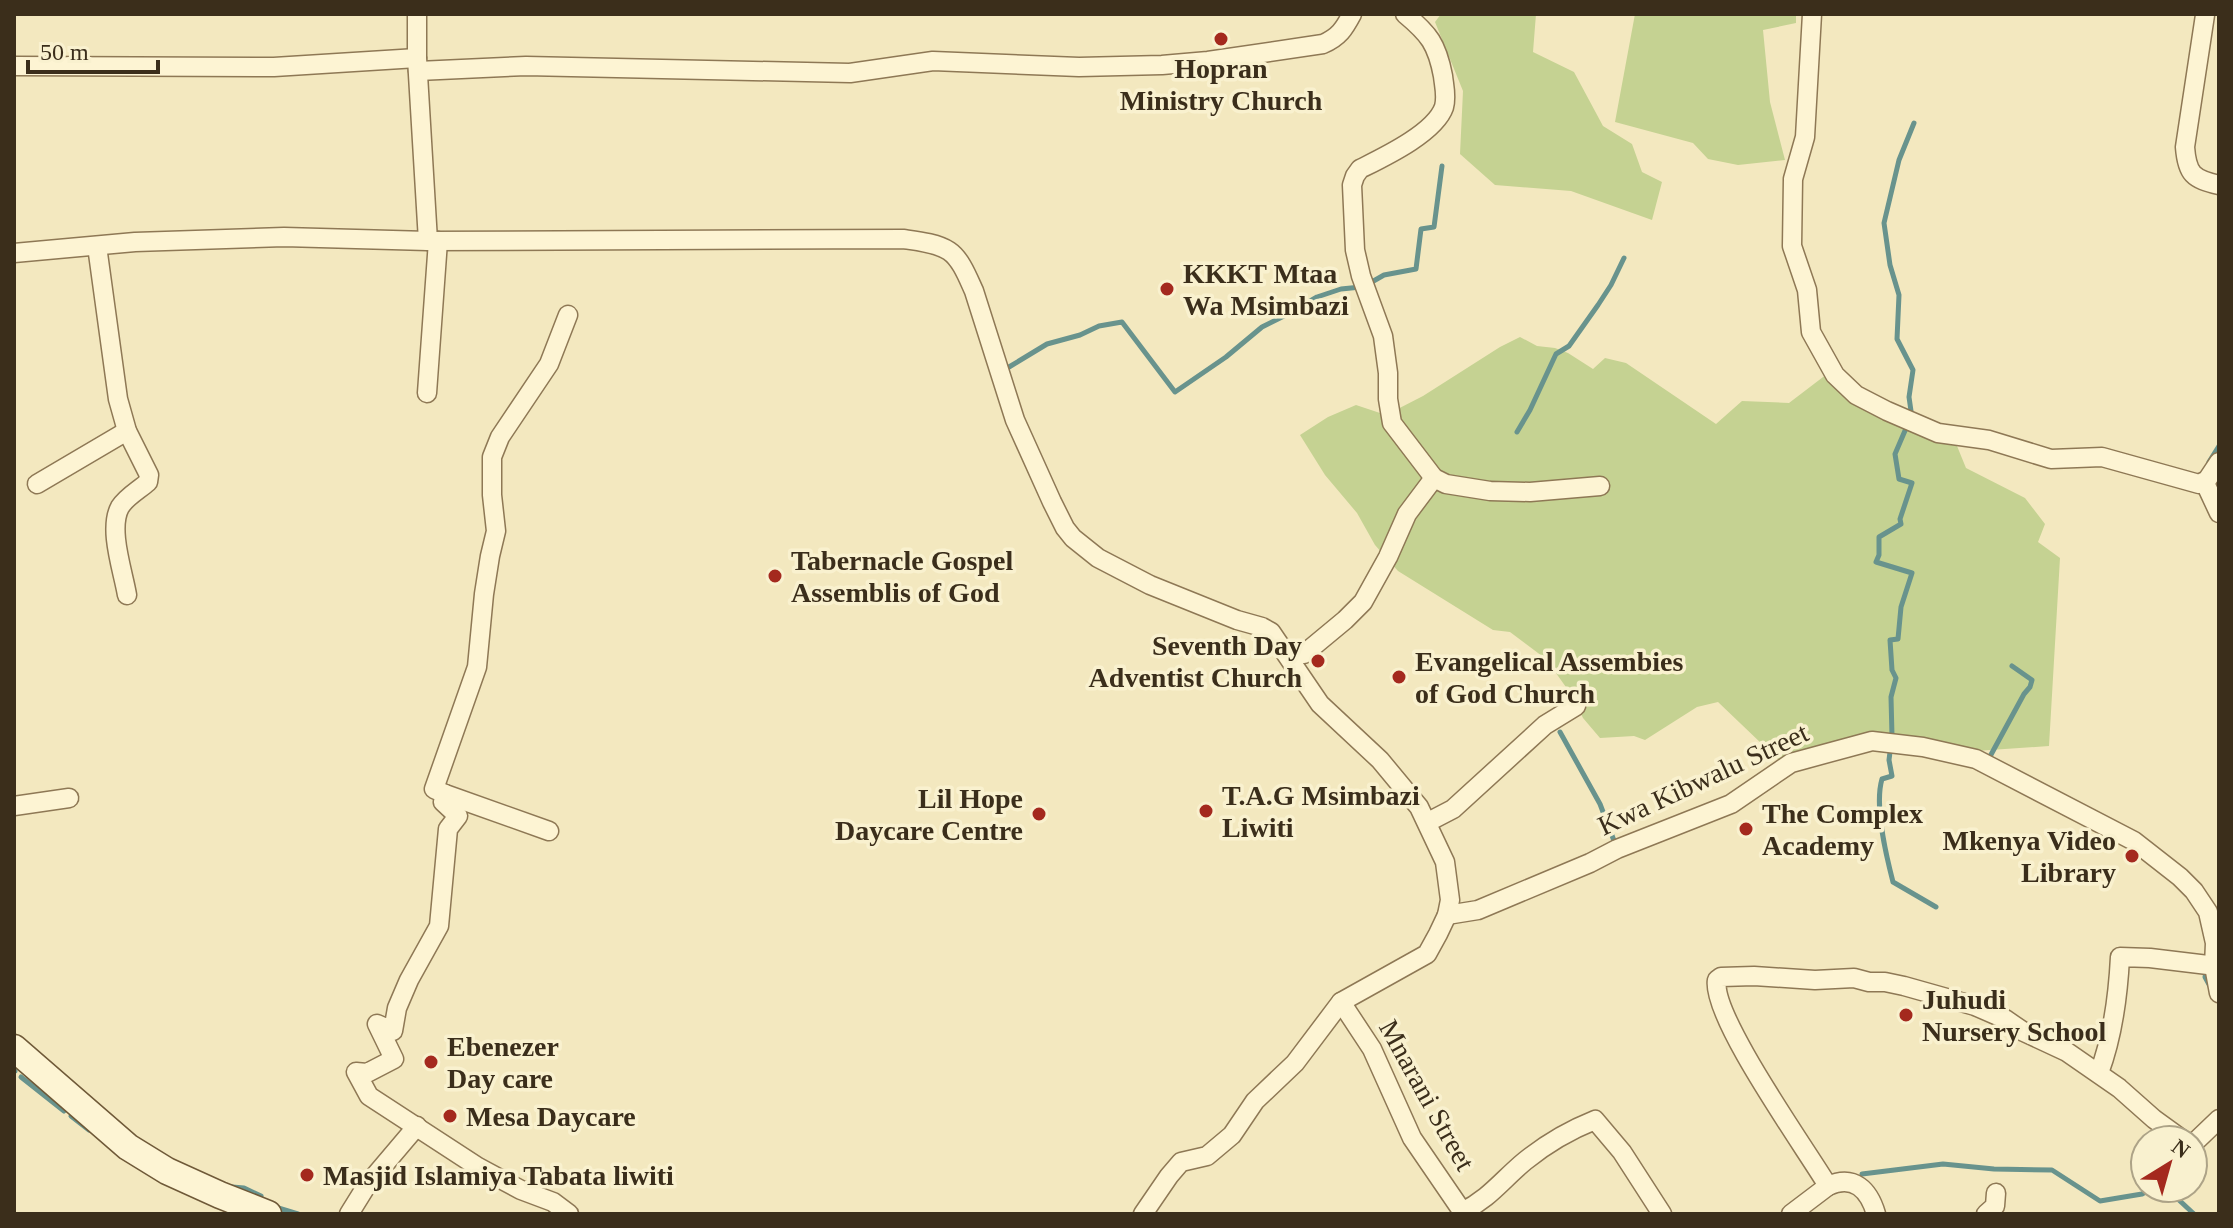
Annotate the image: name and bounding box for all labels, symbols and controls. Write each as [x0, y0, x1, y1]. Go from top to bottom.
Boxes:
scale bar [28, 24, 158, 74]
marker: Hopran Ministry Church [1212, 30, 1230, 48]
text: 50 m [40, 39, 89, 65]
place label: Hopran Ministry Church [1120, 53, 1323, 116]
place label: KKKT Mtaa Wa Msimbazi [1183, 258, 1349, 321]
marker: KKKT Mtaa Wa Msimbazi [1158, 280, 1176, 298]
place label: Tabernacle Gospel Assemblis of God [791, 545, 1013, 608]
marker: Tabernacle Gospel Assemblis of God [766, 567, 784, 585]
place label: Seventh Day Adventist Church [1089, 630, 1302, 693]
place label: Evangelical Assembies of God Church [1415, 646, 1683, 709]
marker: Seventh Day Adventist Church [1309, 652, 1327, 670]
marker: Evangelical Assembies of God Church [1390, 668, 1408, 686]
street label: Kwa Kibwalu Street [1593, 717, 1813, 841]
place label: T.A.G Msimbazi Liwiti [1222, 780, 1420, 843]
place label: Lil Hope Daycare Centre [835, 783, 1023, 846]
place label: The Complex Academy [1762, 798, 1923, 861]
marker: T.A.G Msimbazi Liwiti [1197, 802, 1215, 820]
marker: Lil Hope Daycare Centre [1030, 805, 1048, 823]
marker: The Complex Academy [1737, 820, 1755, 838]
place label: Mkenya Video Library [1943, 825, 2116, 888]
marker: Mkenya Video Library [2123, 847, 2141, 865]
place label: Juhudi Nursery School [1922, 984, 2107, 1047]
marker: Juhudi Nursery School [1897, 1006, 1915, 1024]
street label: Mnarani Street [1373, 1014, 1481, 1176]
place label: Ebenezer Day care [447, 1031, 559, 1094]
marker: Ebenezer Day care [422, 1053, 440, 1071]
place label: Mesa Daycare [466, 1101, 636, 1132]
marker: Mesa Daycare [441, 1107, 459, 1125]
north arrow [2129, 1124, 2209, 1204]
text: N [2167, 1134, 2195, 1163]
place label: Masjid Islamiya Tabata liwiti [323, 1160, 674, 1191]
marker: Masjid Islamiya Tabata liwiti [298, 1166, 316, 1184]

